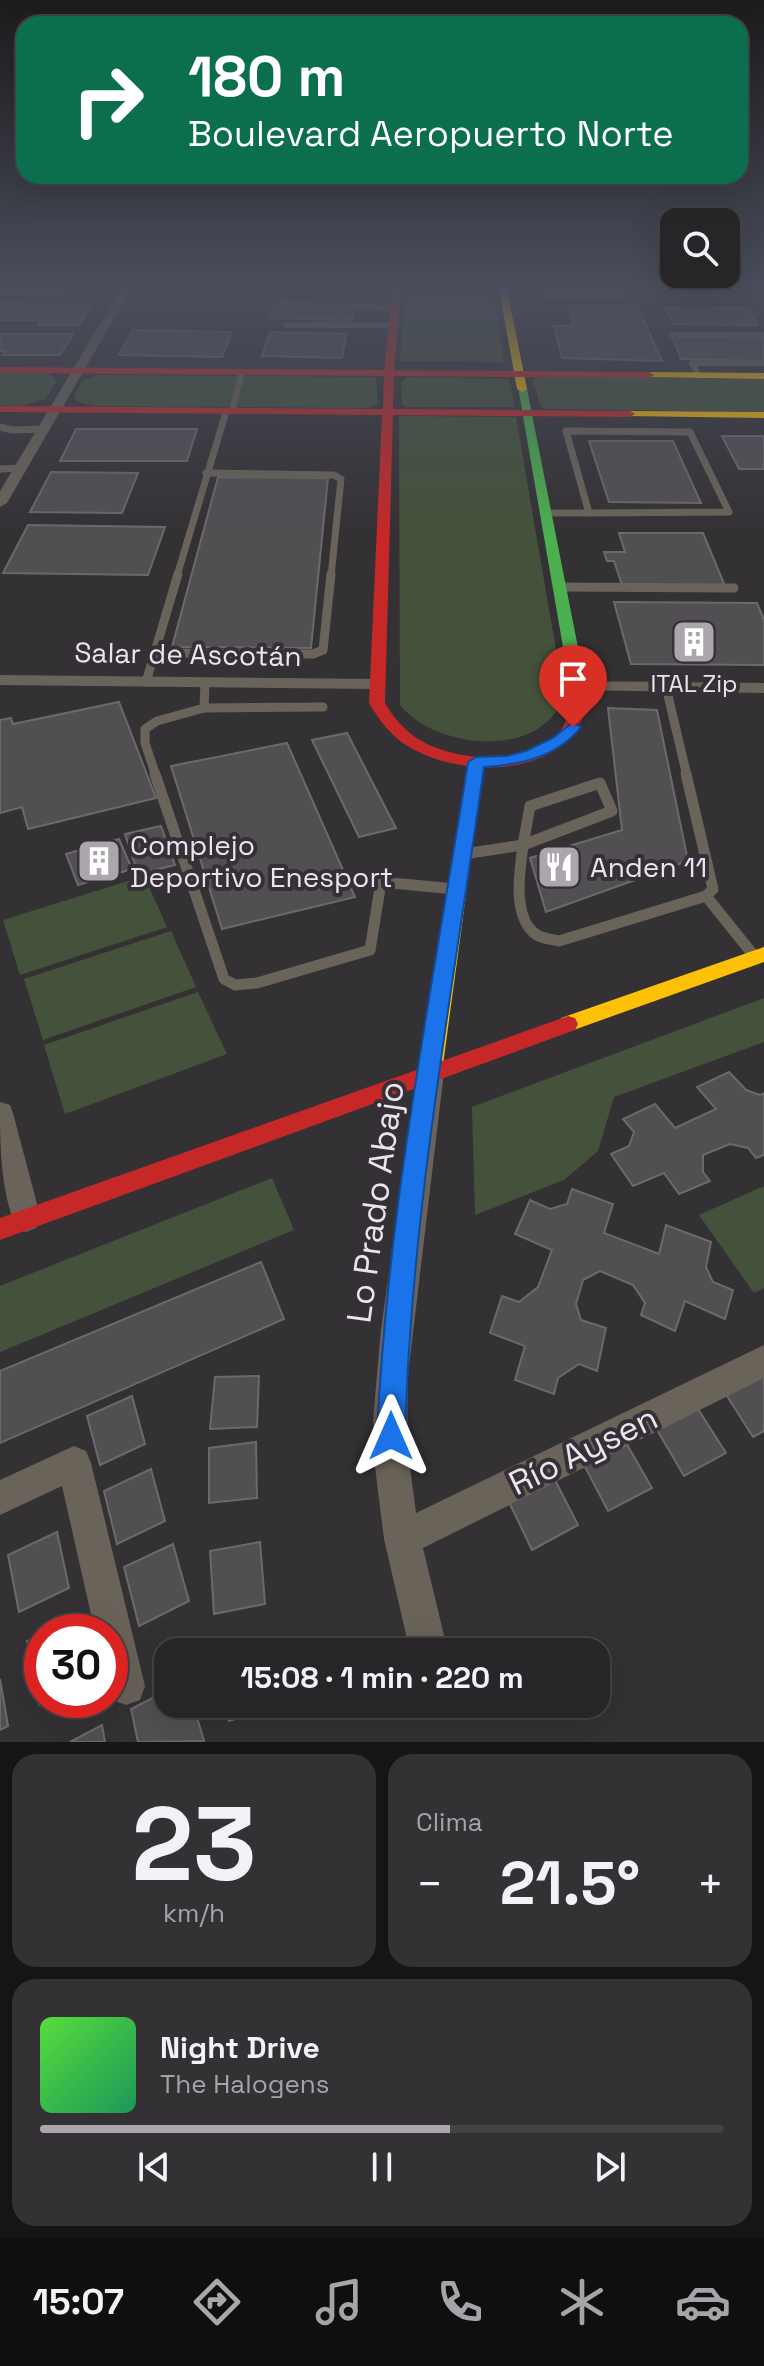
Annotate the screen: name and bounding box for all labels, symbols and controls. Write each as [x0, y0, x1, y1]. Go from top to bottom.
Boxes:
text: 180 m [188, 41, 345, 112]
icon: right [56, 48, 160, 152]
text: Boulevard Aeropuerto Norte [188, 111, 674, 157]
map controls [660, 208, 740, 288]
button: search [660, 208, 740, 288]
building icon: ITAL Zip [670, 618, 718, 666]
street label: Salar de Ascotán [74, 634, 302, 674]
pin [539, 645, 607, 727]
icon: arrive [551, 657, 595, 701]
place label: ITAL Zip [650, 668, 738, 699]
place label: Complejo Deportivo Enesport [130, 827, 393, 895]
building icon: Complejo Deportivo Enesport [75, 837, 123, 885]
restaurant icon: Anden 11 [535, 843, 583, 891]
place label: Anden 11 [590, 849, 707, 885]
street label: Lo Prado Abajo [337, 1079, 414, 1326]
position arrow [349, 1394, 433, 1478]
street label: Río Aysen [502, 1396, 665, 1505]
speed limit sign: 30 [24, 1614, 128, 1718]
text: 15:08 · 1 min · 220 m [240, 1658, 524, 1697]
text: 23 [131, 1778, 257, 1910]
text: Clima [416, 1805, 483, 1839]
text: 21.5° [500, 1845, 640, 1922]
text: − [416, 1856, 443, 1912]
text: + [697, 1856, 724, 1912]
text: km/h [163, 1896, 225, 1930]
text: Night Drive [160, 2028, 320, 2067]
text: The Halogens [160, 2067, 329, 2101]
icon: previous [132, 2145, 176, 2189]
icon: pause [360, 2145, 404, 2189]
icon: next [588, 2145, 632, 2189]
icon: directions [189, 2274, 245, 2330]
icon: music [311, 2274, 367, 2330]
icon: phone [432, 2274, 488, 2330]
icon: climate [554, 2274, 610, 2330]
icon: car [675, 2274, 731, 2330]
text: 15:07 [33, 2279, 124, 2325]

